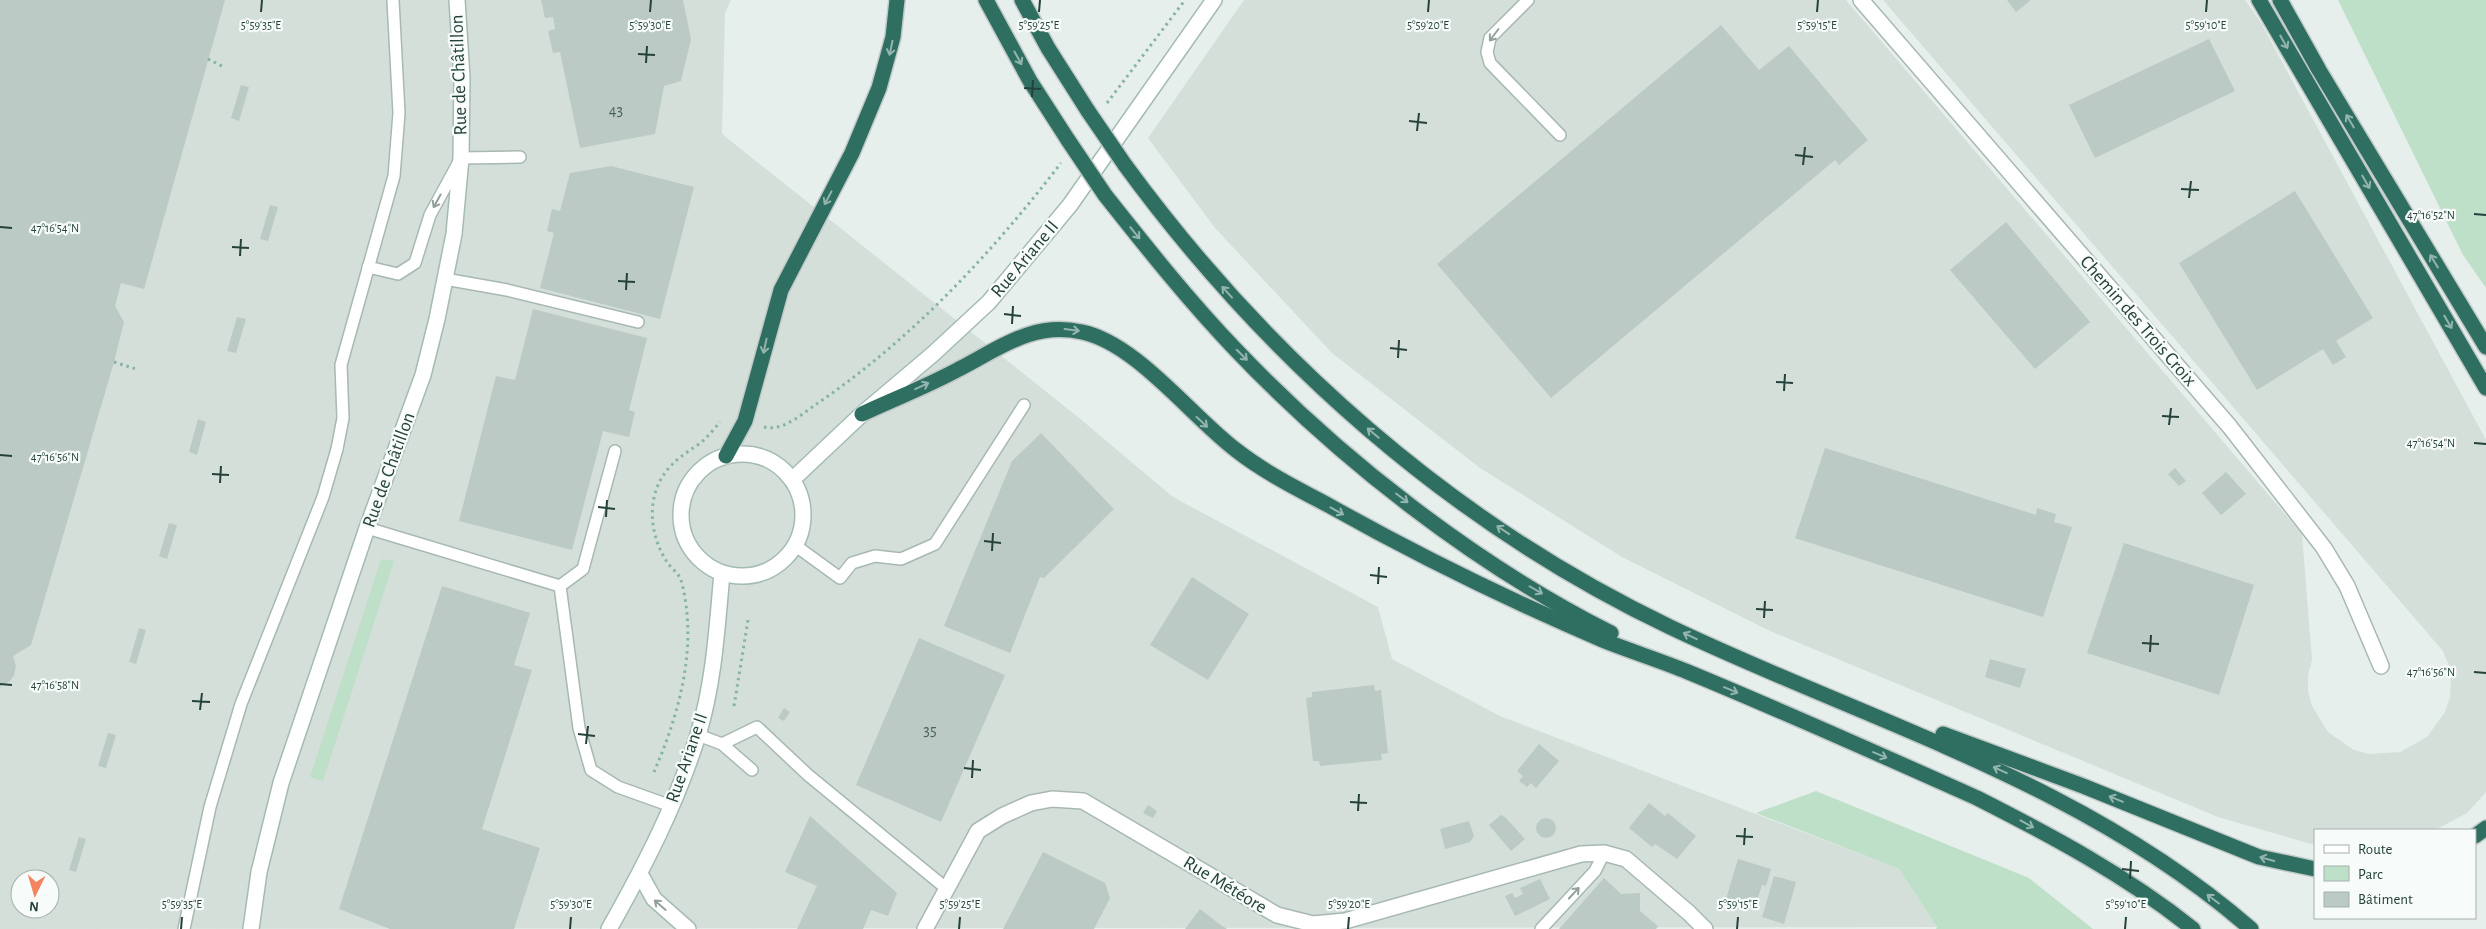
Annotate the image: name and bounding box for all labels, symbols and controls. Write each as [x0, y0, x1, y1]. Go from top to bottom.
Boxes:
street label: Rue de Châtillon [447, 14, 471, 136]
text: 5°59'35"E [241, 19, 281, 31]
text: 5°59'30"E [629, 19, 671, 31]
text: 5°59'25"E [1019, 19, 1060, 31]
text: 5°59'20"E [1407, 19, 1449, 31]
text: 5°59'15"E [1797, 19, 1837, 31]
text: 5°59'10"E [2186, 19, 2227, 31]
one-way arrow [1489, 29, 1500, 42]
one-way arrow [2279, 34, 2289, 49]
one-way arrow [885, 40, 895, 56]
one-way arrow [1013, 51, 1023, 65]
house number: 43 [609, 102, 623, 118]
one-way arrow [2344, 115, 2354, 129]
one-way arrow [2361, 175, 2371, 190]
one-way arrow [823, 190, 833, 205]
one-way arrow [432, 194, 442, 208]
text: 47°16'52"N [2407, 209, 2455, 221]
street label: Rue Ariane II [988, 217, 1062, 301]
text: 47°16'54"N [31, 222, 79, 234]
one-way arrow [1130, 226, 1141, 239]
street label: Chemin des Trois Croix [2076, 252, 2200, 390]
one-way arrow [2428, 254, 2438, 268]
one-way arrow [1221, 285, 1233, 298]
one-way arrow [2444, 315, 2454, 329]
one-way arrow [1063, 325, 1079, 335]
one-way arrow [759, 338, 769, 354]
one-way arrow [1236, 349, 1248, 362]
one-way arrow [914, 381, 929, 391]
street label: Rue de Châtillon [359, 410, 419, 530]
one-way arrow [1196, 416, 1208, 428]
one-way arrow [1366, 427, 1379, 438]
text: 47°16'54"N [2407, 437, 2455, 449]
text: 47°16'56"N [31, 451, 79, 463]
one-way arrow [1395, 493, 1408, 504]
one-way arrow [1330, 506, 1344, 516]
one-way arrow [1496, 525, 1510, 535]
one-way arrow [1529, 585, 1544, 595]
one-way arrow [1683, 631, 1698, 640]
text: 47°16'56"N [2407, 666, 2455, 678]
text: 47°16'58"N [31, 679, 79, 691]
one-way arrow [1723, 686, 1738, 696]
street label: Rue Ariane II [663, 711, 711, 805]
house number: 35 [923, 722, 937, 738]
one-way arrow [1872, 750, 1887, 760]
one-way arrow [1993, 764, 2008, 774]
one-way arrow [2109, 794, 2124, 803]
one-way arrow [2019, 819, 2034, 829]
legend [2314, 829, 2476, 919]
text: Route [2358, 842, 2392, 857]
street label: Rue Météore [1180, 853, 1270, 917]
one-way arrow [2260, 854, 2276, 863]
text: Parc [2358, 867, 2383, 882]
north arrow [10, 869, 60, 919]
one-way arrow [1569, 887, 1580, 900]
text: Bâtiment [2358, 892, 2413, 907]
one-way arrow [2207, 893, 2220, 904]
text: 5°59'35"E [162, 898, 202, 910]
text: 5°59'30"E [550, 898, 592, 910]
text: 5°59'25"E [940, 898, 981, 910]
text: 5°59'20"E [1328, 898, 1370, 910]
text: 5°59'15"E [1718, 898, 1758, 910]
text: 5°59'10"E [2106, 898, 2147, 910]
text: N [28, 899, 39, 913]
one-way arrow [654, 899, 667, 910]

